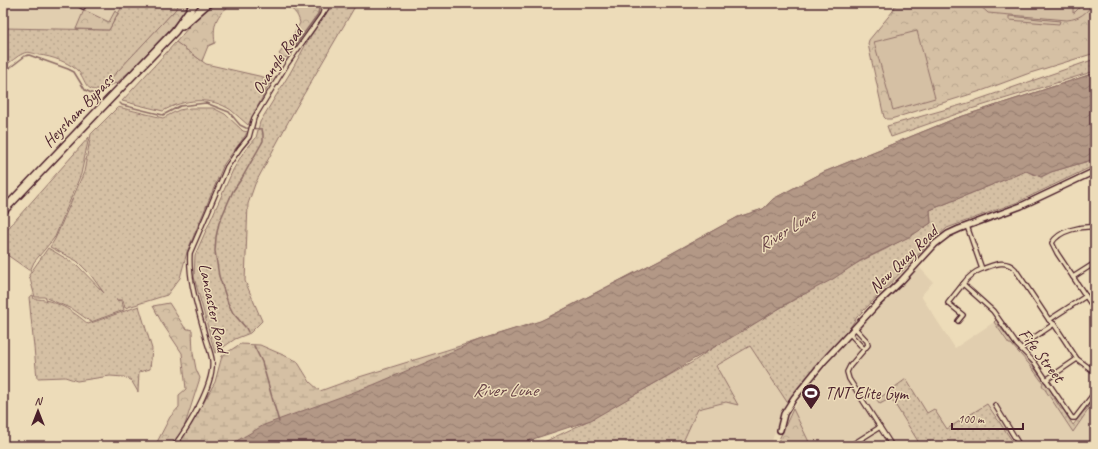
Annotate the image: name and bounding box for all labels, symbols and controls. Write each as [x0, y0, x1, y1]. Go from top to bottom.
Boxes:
street label: Ovangle Road [247, 20, 310, 98]
street label: Heysham Bypass [38, 68, 120, 152]
water label: River Lune [753, 202, 822, 256]
street label: New Quay Road [864, 220, 944, 298]
street label: Lancaster Road [194, 262, 234, 357]
street label: Fife Street [1014, 324, 1071, 388]
water label: River Lune [473, 379, 540, 401]
sports icon: TNT Elite Gym [800, 382, 822, 410]
place label: TNT Elite Gym [825, 383, 910, 404]
north arrow [18, 391, 58, 431]
text: N [35, 394, 44, 408]
scale bar [952, 405, 1023, 431]
text: 100 m [958, 411, 985, 427]

